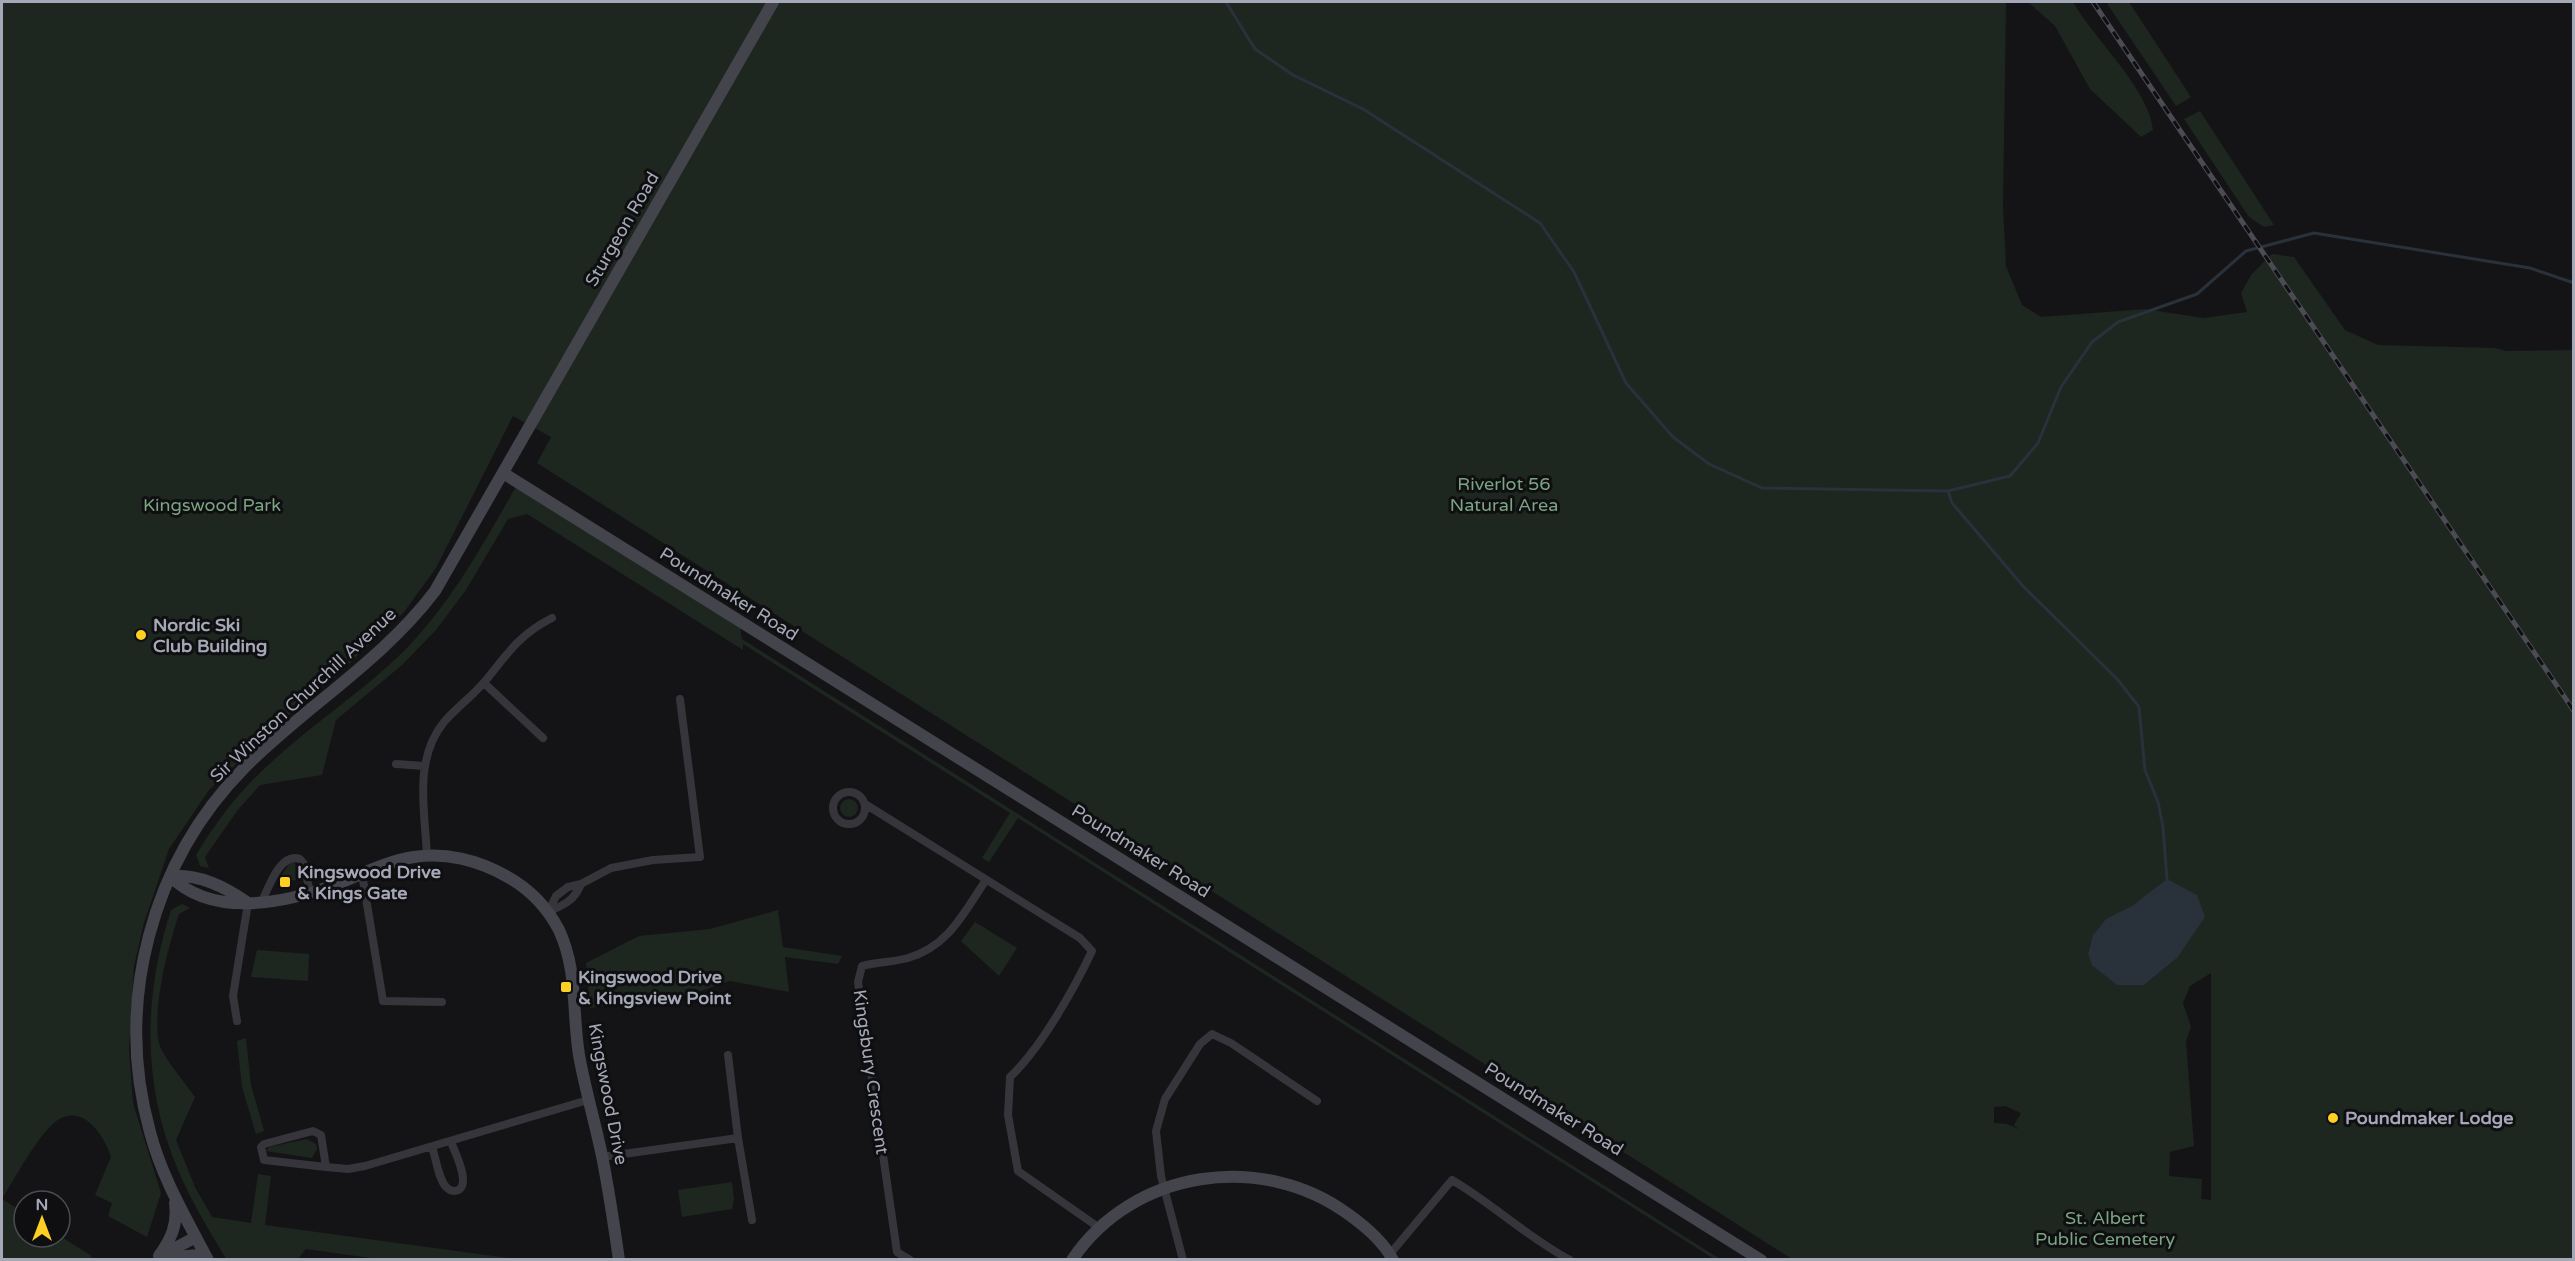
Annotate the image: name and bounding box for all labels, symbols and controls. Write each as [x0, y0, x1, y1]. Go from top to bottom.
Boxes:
street label: Sturgeon Road [580, 168, 664, 290]
park label: Riverlot 56 Natural Area [1450, 473, 1558, 516]
park label: Kingswood Park [143, 494, 281, 516]
street label: Poundmaker Road [656, 542, 802, 646]
street label: Sir Winston Churchill Avenue [205, 603, 401, 787]
place label: Nordic Ski Club Building [153, 614, 267, 657]
marker: Nordic Ski Club Building [134, 628, 148, 642]
street label: Poundmaker Road [1068, 799, 1214, 903]
place label: Kingswood Drive & Kings Gate [297, 861, 441, 904]
marker: Kingswood Drive & Kings Gate [278, 875, 292, 889]
place label: Kingswood Drive & Kingsview Point [578, 966, 731, 1009]
marker: Kingswood Drive & Kingsview Point [559, 980, 573, 994]
street label: Kingsbury Crescent [849, 988, 893, 1156]
street label: Kingswood Drive [583, 1021, 633, 1167]
street label: Poundmaker Road [1481, 1057, 1627, 1161]
place label: Poundmaker Lodge [2345, 1107, 2513, 1129]
marker: Poundmaker Lodge [2326, 1111, 2340, 1125]
north arrow [12, 1189, 72, 1249]
text: N [36, 1195, 48, 1215]
park label: St. Albert Public Cemetery [2035, 1207, 2175, 1250]

